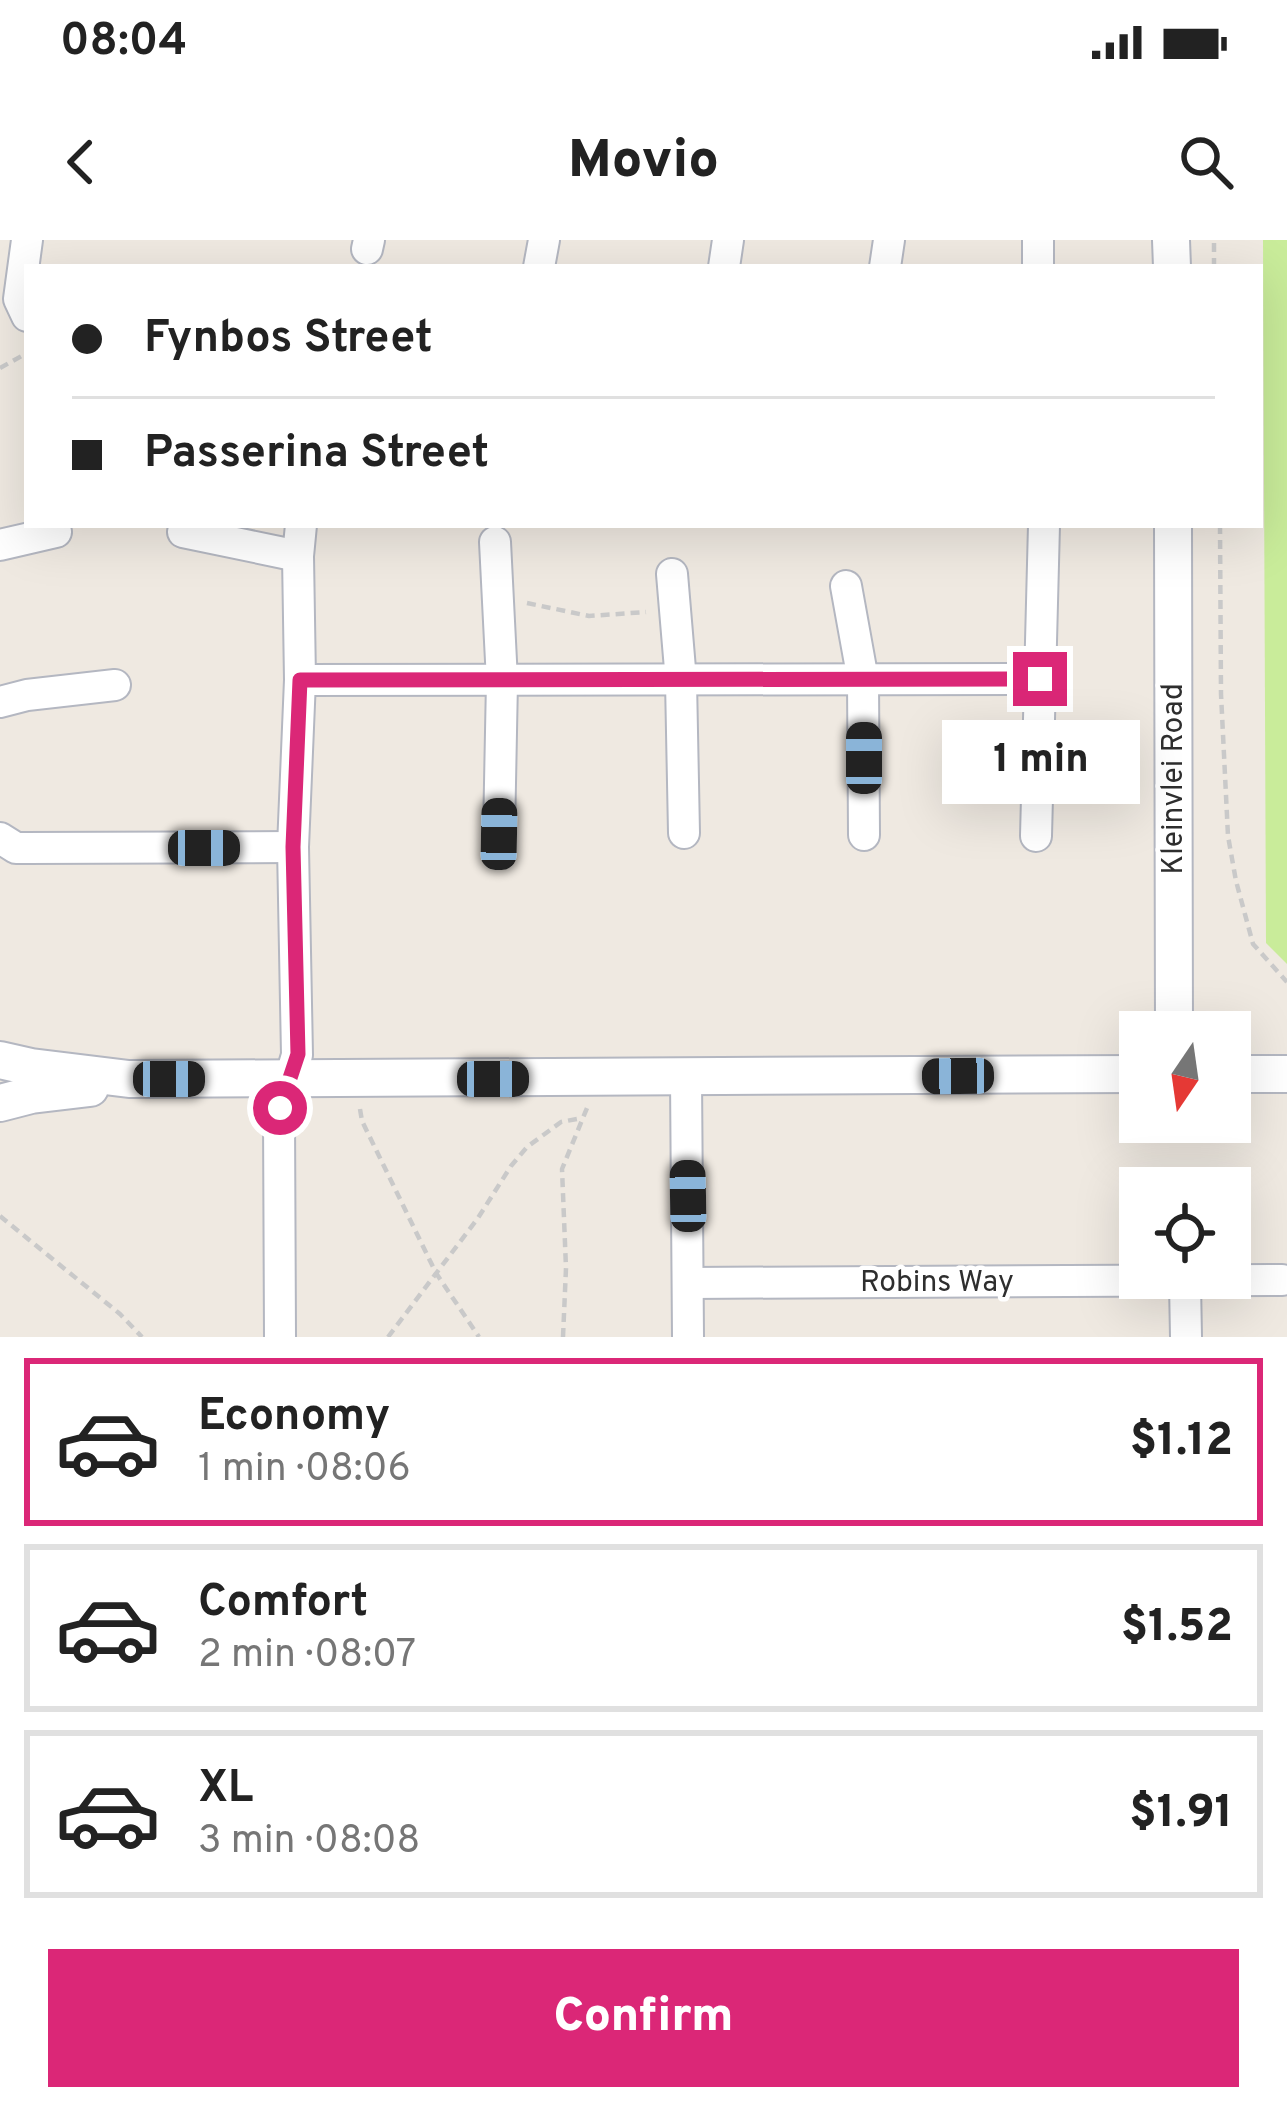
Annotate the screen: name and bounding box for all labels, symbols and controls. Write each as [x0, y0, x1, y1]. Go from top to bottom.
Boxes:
text: 08:04 [60, 14, 187, 71]
text: Movio [568, 128, 719, 197]
icon: back [48, 129, 114, 195]
icon: search [1173, 129, 1239, 195]
text: Fynbos Street [144, 311, 433, 368]
text: Passerina Street [144, 426, 489, 483]
route end [1013, 652, 1067, 706]
street label: Kleinvlei Road [1156, 683, 1193, 875]
callout: 1 min [941, 721, 1139, 805]
car [846, 722, 882, 794]
text: 1 min [993, 737, 1089, 786]
car [480, 798, 518, 870]
car [168, 830, 240, 866]
north arrow [1119, 1011, 1251, 1143]
map controls [1119, 1011, 1251, 1299]
car [922, 1057, 994, 1095]
car [133, 1061, 205, 1097]
car [457, 1061, 529, 1097]
route start [253, 1081, 307, 1135]
car [669, 1160, 707, 1232]
button: locate [1119, 1167, 1251, 1299]
street label: Robins Way [860, 1265, 1014, 1302]
icon: car [54, 1388, 162, 1496]
text: Economy [198, 1389, 390, 1446]
text: $1.12 [1130, 1414, 1233, 1471]
text: 1 min · 08:06 [198, 1446, 411, 1495]
icon: car [54, 1574, 162, 1682]
text: Comfort [198, 1575, 368, 1632]
text: $1.52 [1121, 1600, 1233, 1657]
text: 2 min · 08:07 [198, 1632, 416, 1681]
icon: car [54, 1760, 162, 1868]
text: XL [198, 1761, 253, 1818]
text: $1.91 [1129, 1786, 1233, 1843]
text: 3 min · 08:08 [198, 1818, 420, 1867]
button: Confirm [48, 1949, 1239, 2087]

